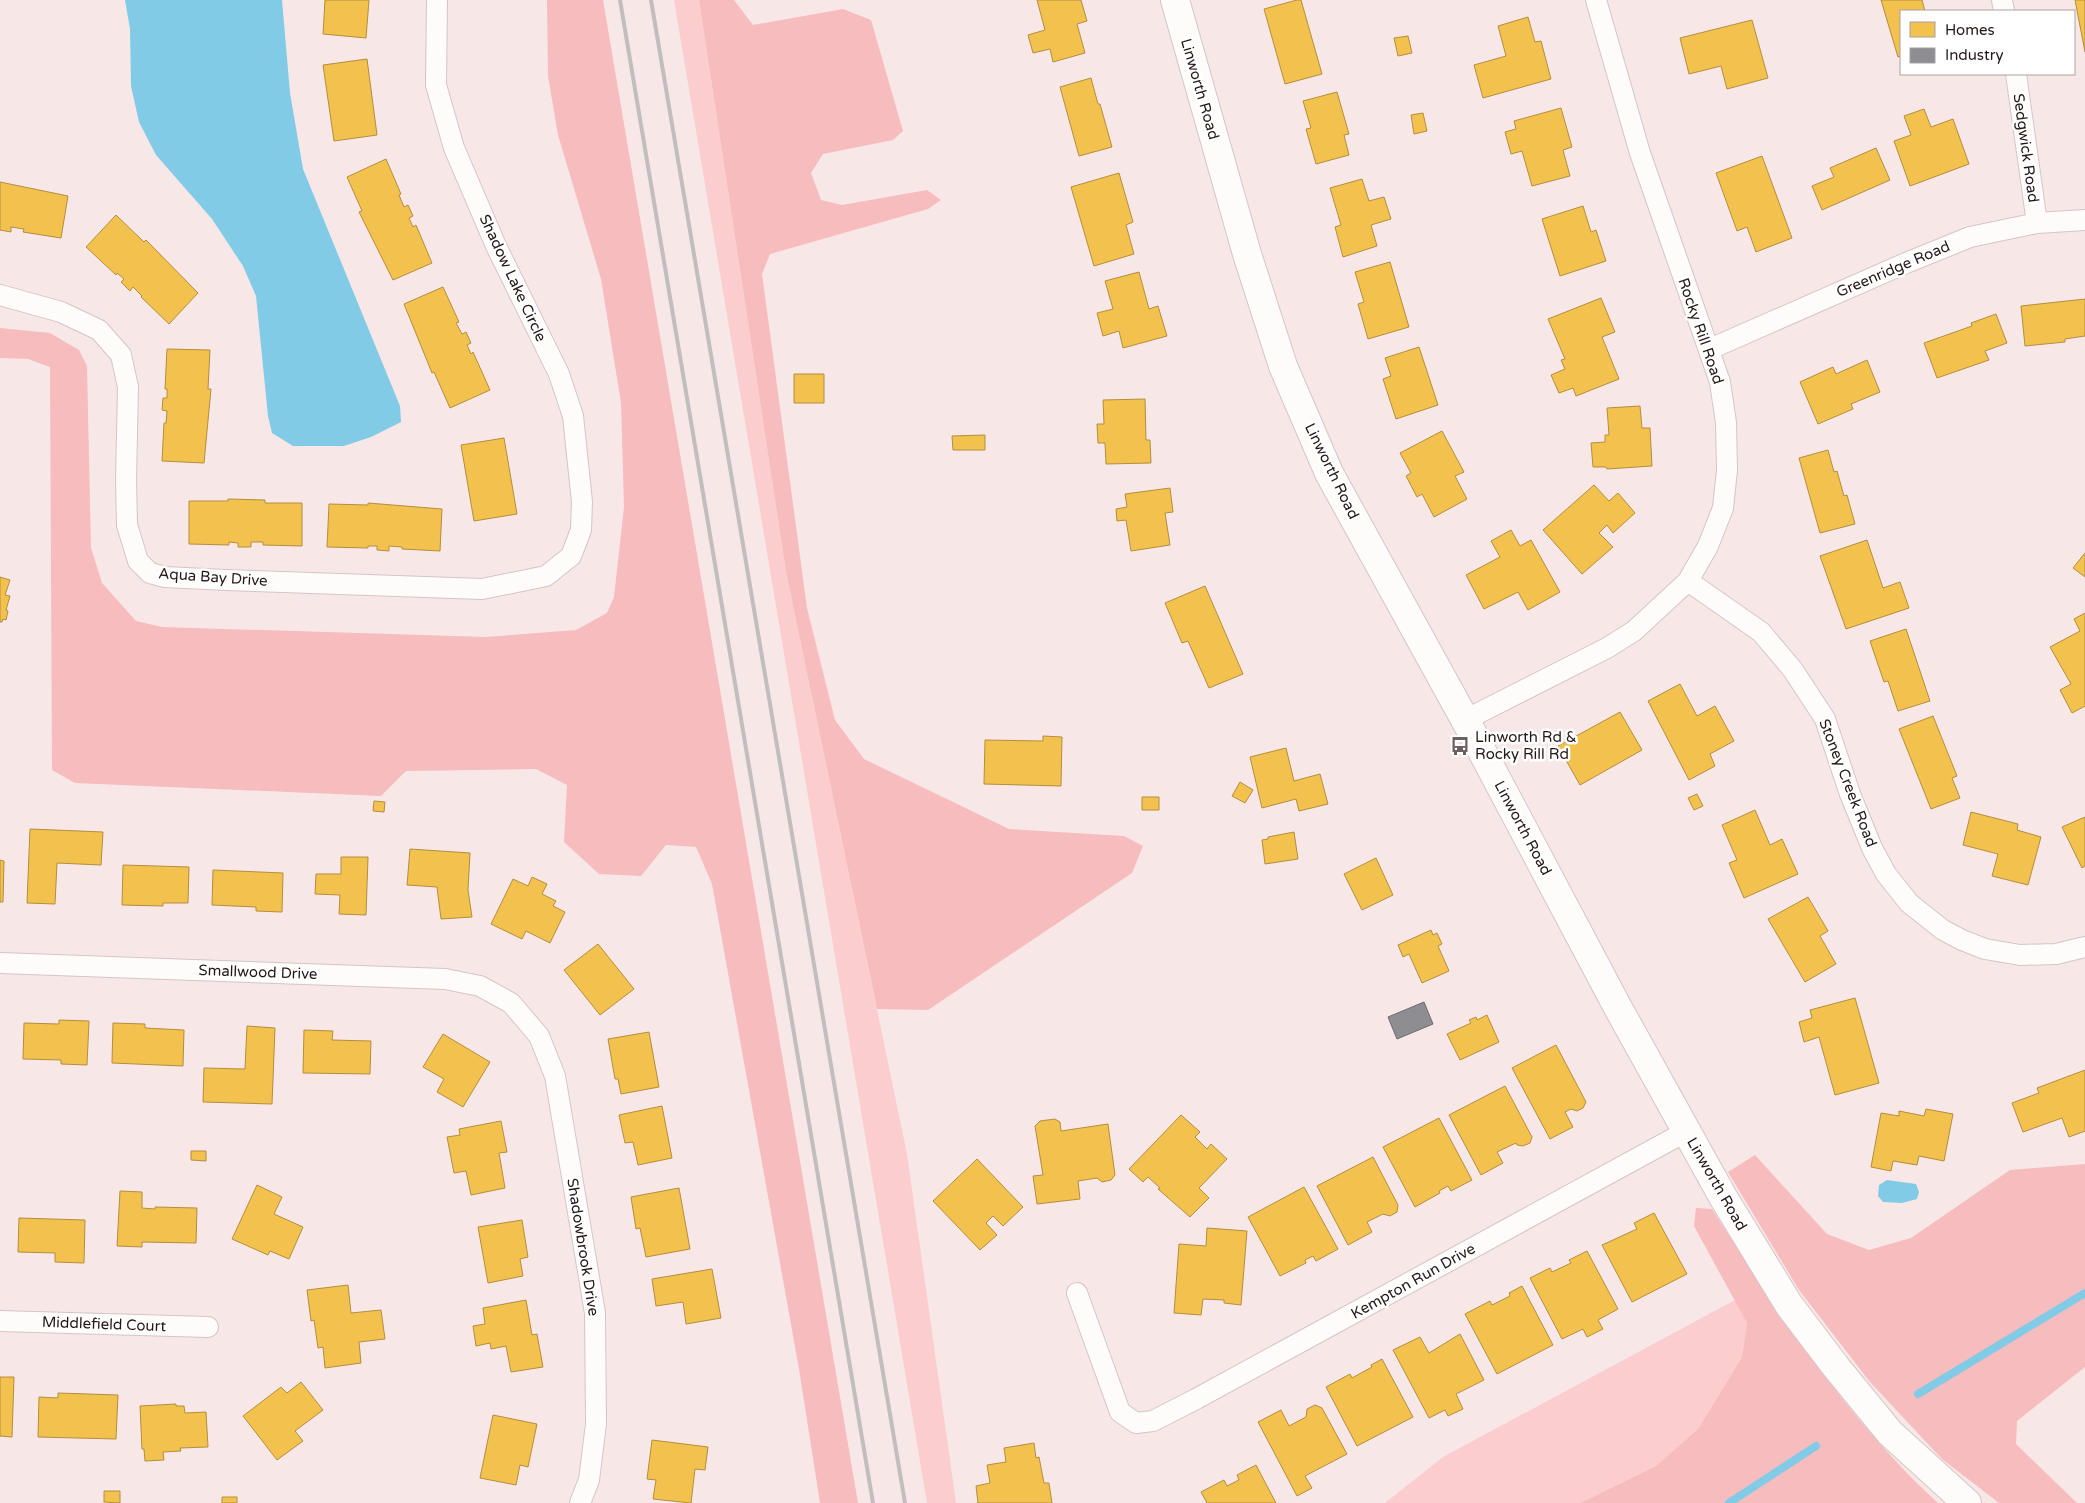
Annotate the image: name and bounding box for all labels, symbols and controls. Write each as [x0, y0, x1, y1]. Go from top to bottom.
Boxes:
legend [1900, 10, 2075, 75]
text: Homes [1945, 21, 1995, 39]
street label: Linworth Road [1177, 36, 1223, 142]
text: Industry [1945, 46, 2004, 64]
street label: Sedgwick Road [2009, 92, 2043, 204]
street label: Shadow Lake Circle [476, 211, 550, 345]
street label: Greenridge Road [1834, 237, 1952, 301]
street label: Rocky Rill Road [1674, 275, 1728, 387]
street label: Linworth Road [1301, 420, 1363, 522]
street label: Aqua Bay Drive [158, 564, 268, 590]
street label: Stoney Creek Road [1815, 716, 1881, 850]
place label: Linworth Rd & Rocky Rill Rd [1475, 728, 1577, 763]
bus stop icon: Linworth Rd & Rocky Rill Rd [1449, 735, 1471, 757]
street label: Linworth Road [1491, 778, 1555, 878]
street label: Smallwood Drive [198, 961, 318, 983]
street label: Linworth Road [1683, 1134, 1751, 1234]
street label: Shadowbrook Drive [563, 1177, 603, 1317]
street label: Kempton Run Drive [1348, 1239, 1478, 1323]
street label: Middlefield Court [42, 1313, 167, 1335]

